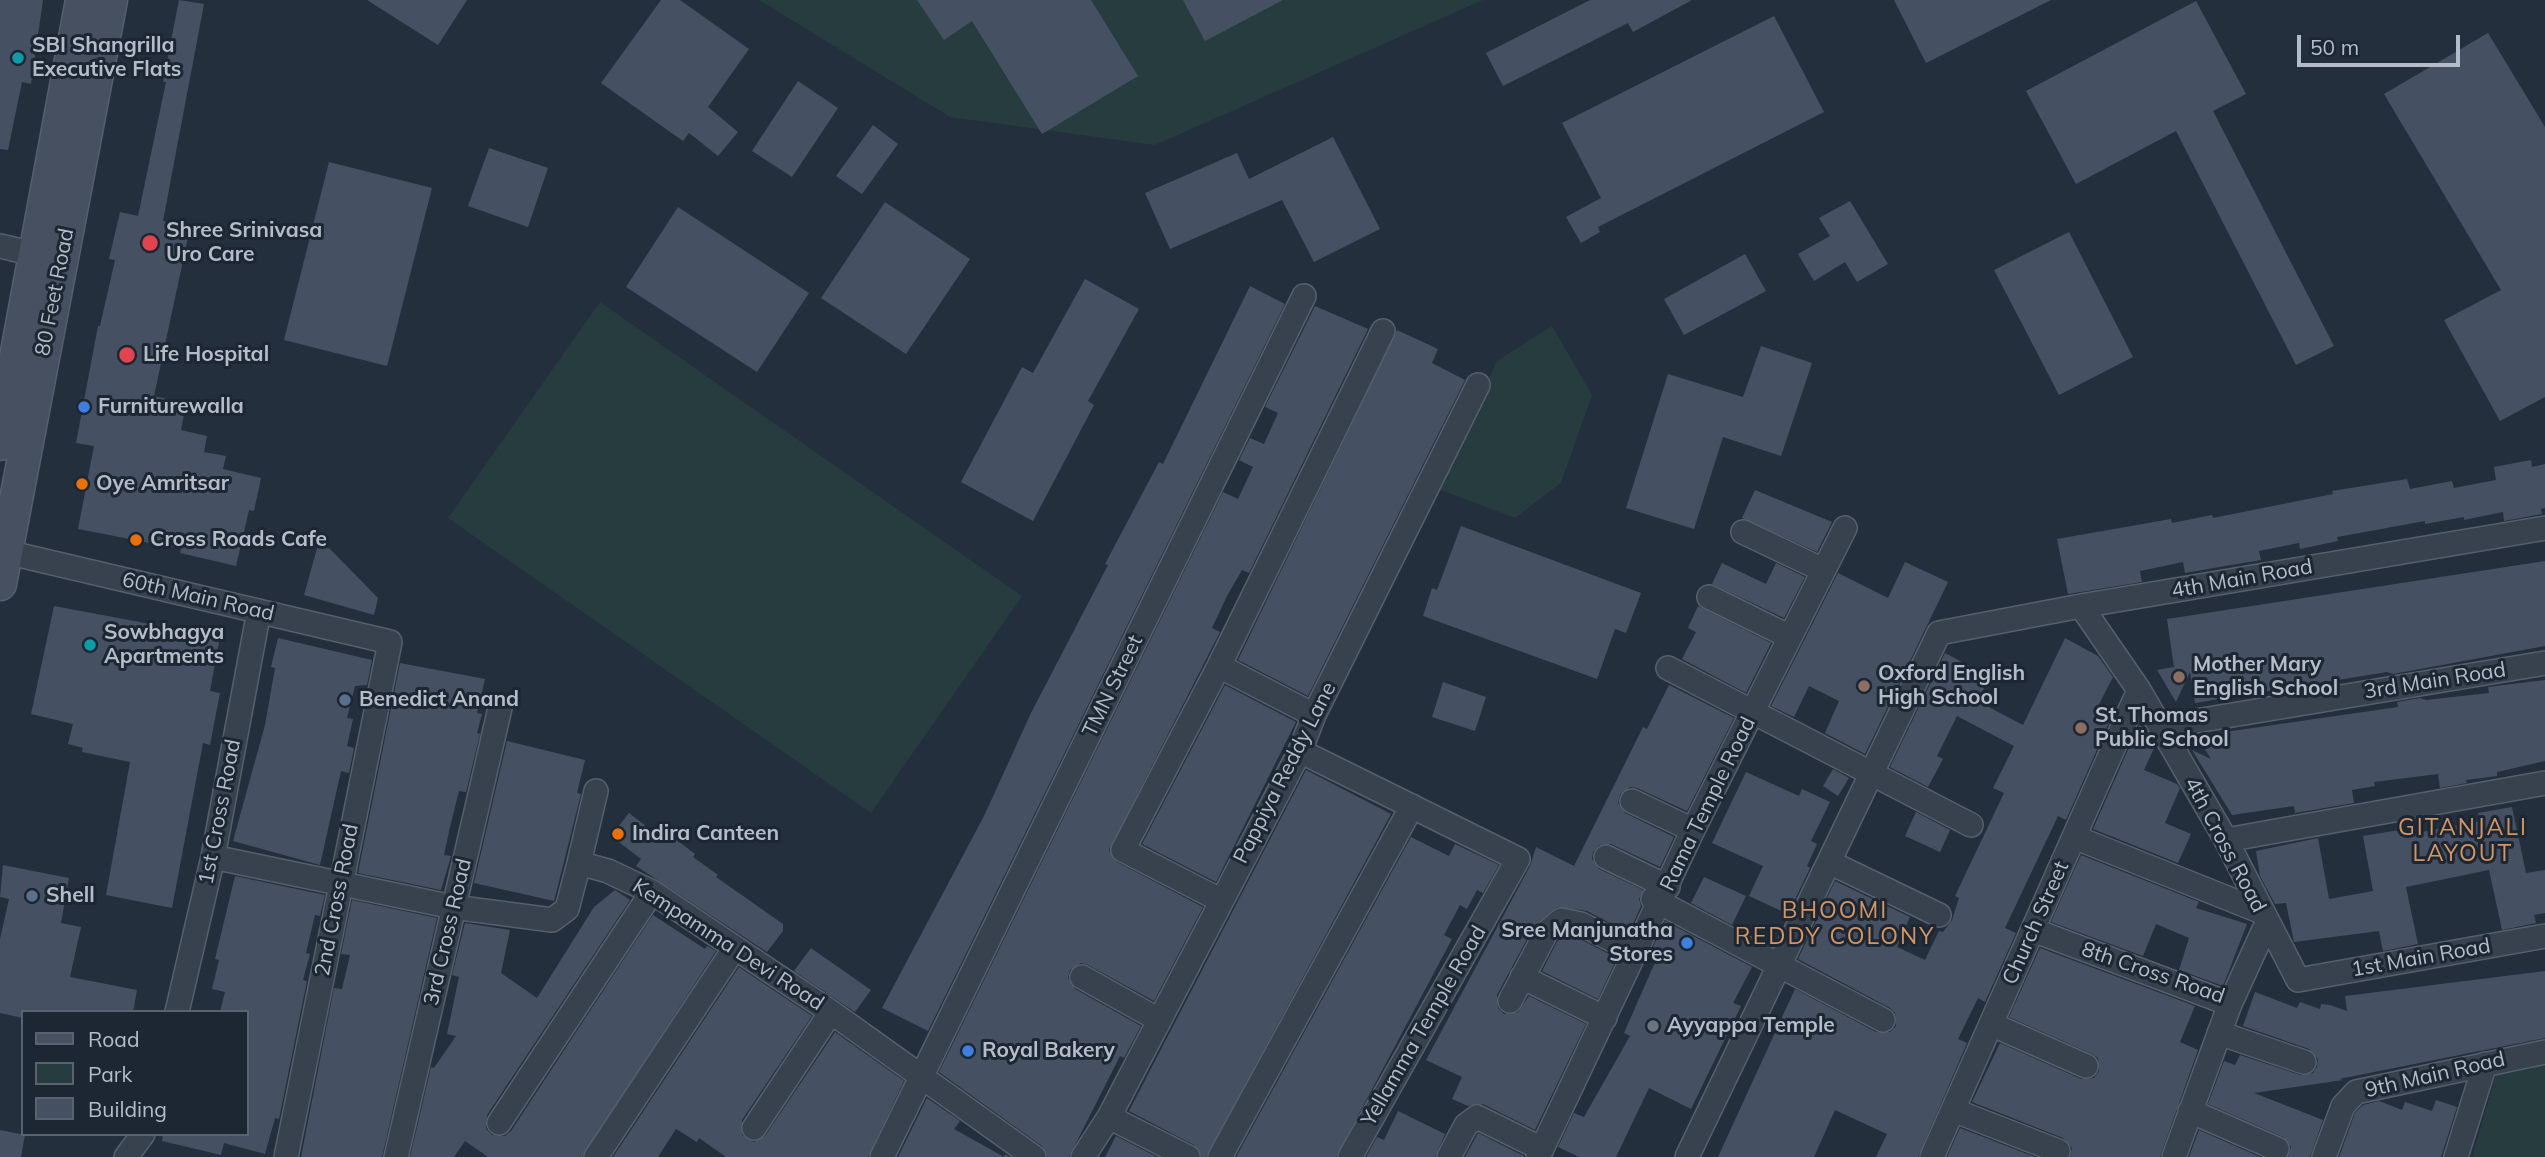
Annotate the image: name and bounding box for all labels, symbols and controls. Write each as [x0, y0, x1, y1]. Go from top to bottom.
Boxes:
scale bar [2300, 21, 2463, 65]
place label: SBI Shangrilla Executive Flats [32, 33, 181, 83]
text: 50 m [2310, 34, 2359, 60]
marker: SBI Shangrilla Executive Flats [10, 50, 26, 66]
place label: Shree Srinivasa Uro Care [166, 218, 322, 268]
street label: 80 Feet Road [30, 226, 80, 358]
marker: Shree Srinivasa Uro Care [140, 233, 160, 253]
place label: Life Hospital [143, 342, 269, 368]
marker: Life Hospital [117, 345, 137, 365]
place label: Furniturewalla [98, 394, 244, 420]
marker: Furniturewalla [76, 399, 92, 415]
place label: Oye Amritsar [96, 471, 229, 497]
marker: Oye Amritsar [74, 476, 90, 492]
place label: Cross Roads Cafe [150, 527, 327, 553]
marker: Cross Roads Cafe [128, 532, 144, 548]
street label: 4th Main Road [2170, 554, 2314, 604]
street label: 60th Main Road [120, 567, 276, 627]
place label: Sowbhagya Apartments [104, 620, 224, 670]
street label: TMN Street [1078, 631, 1148, 741]
marker: Sowbhagya Apartments [82, 637, 98, 653]
place label: Mother Mary English School [2193, 652, 2338, 702]
street label: 3rd Main Road [2362, 657, 2508, 705]
place label: Oxford English High School [1878, 661, 2025, 711]
marker: Mother Mary English School [2171, 669, 2187, 685]
street label: Pappiya Reddy Lane [1228, 678, 1342, 868]
marker: Oxford English High School [1856, 678, 1872, 694]
place label: Benedict Anand [359, 687, 519, 713]
marker: Benedict Anand [337, 692, 353, 708]
place label: St. Thomas Public School [2095, 703, 2229, 753]
street label: Rama Temple Road [1655, 713, 1761, 895]
marker: St. Thomas Public School [2073, 720, 2089, 736]
street label: 1st Cross Road [194, 737, 246, 887]
street label: 4th Cross Road [2179, 773, 2271, 917]
district label: GITANJALI LAYOUT [2399, 814, 2527, 868]
place label: Indira Canteen [632, 821, 779, 847]
street label: 2nd Cross Road [310, 822, 364, 978]
marker: Indira Canteen [610, 826, 626, 842]
street label: 3rd Cross Road [419, 856, 477, 1008]
street label: Church Street [1998, 857, 2074, 989]
street label: Kempamma Devi Road [628, 874, 828, 1016]
place label: Shell [46, 883, 95, 909]
marker: Shell [24, 888, 40, 904]
district label: BHOOMI REDDY COLONY [1736, 897, 1934, 951]
place label: Sree Manjunatha Stores [1501, 918, 1673, 968]
street label: Yellamma Temple Road [1356, 921, 1492, 1131]
street label: 1st Main Road [2350, 933, 2492, 983]
marker: Sree Manjunatha Stores [1679, 935, 1695, 951]
street label: 8th Cross Road [2078, 937, 2228, 1009]
legend [21, 1010, 248, 1136]
place label: Ayyappa Temple [1667, 1013, 1835, 1039]
marker: Ayyappa Temple [1645, 1018, 1661, 1034]
text: Road [88, 1026, 139, 1052]
place label: Royal Bakery [982, 1038, 1115, 1064]
marker: Royal Bakery [960, 1043, 976, 1059]
street label: 9th Main Road [2363, 1047, 2507, 1103]
text: Park [88, 1061, 132, 1087]
text: Building [88, 1096, 167, 1122]

